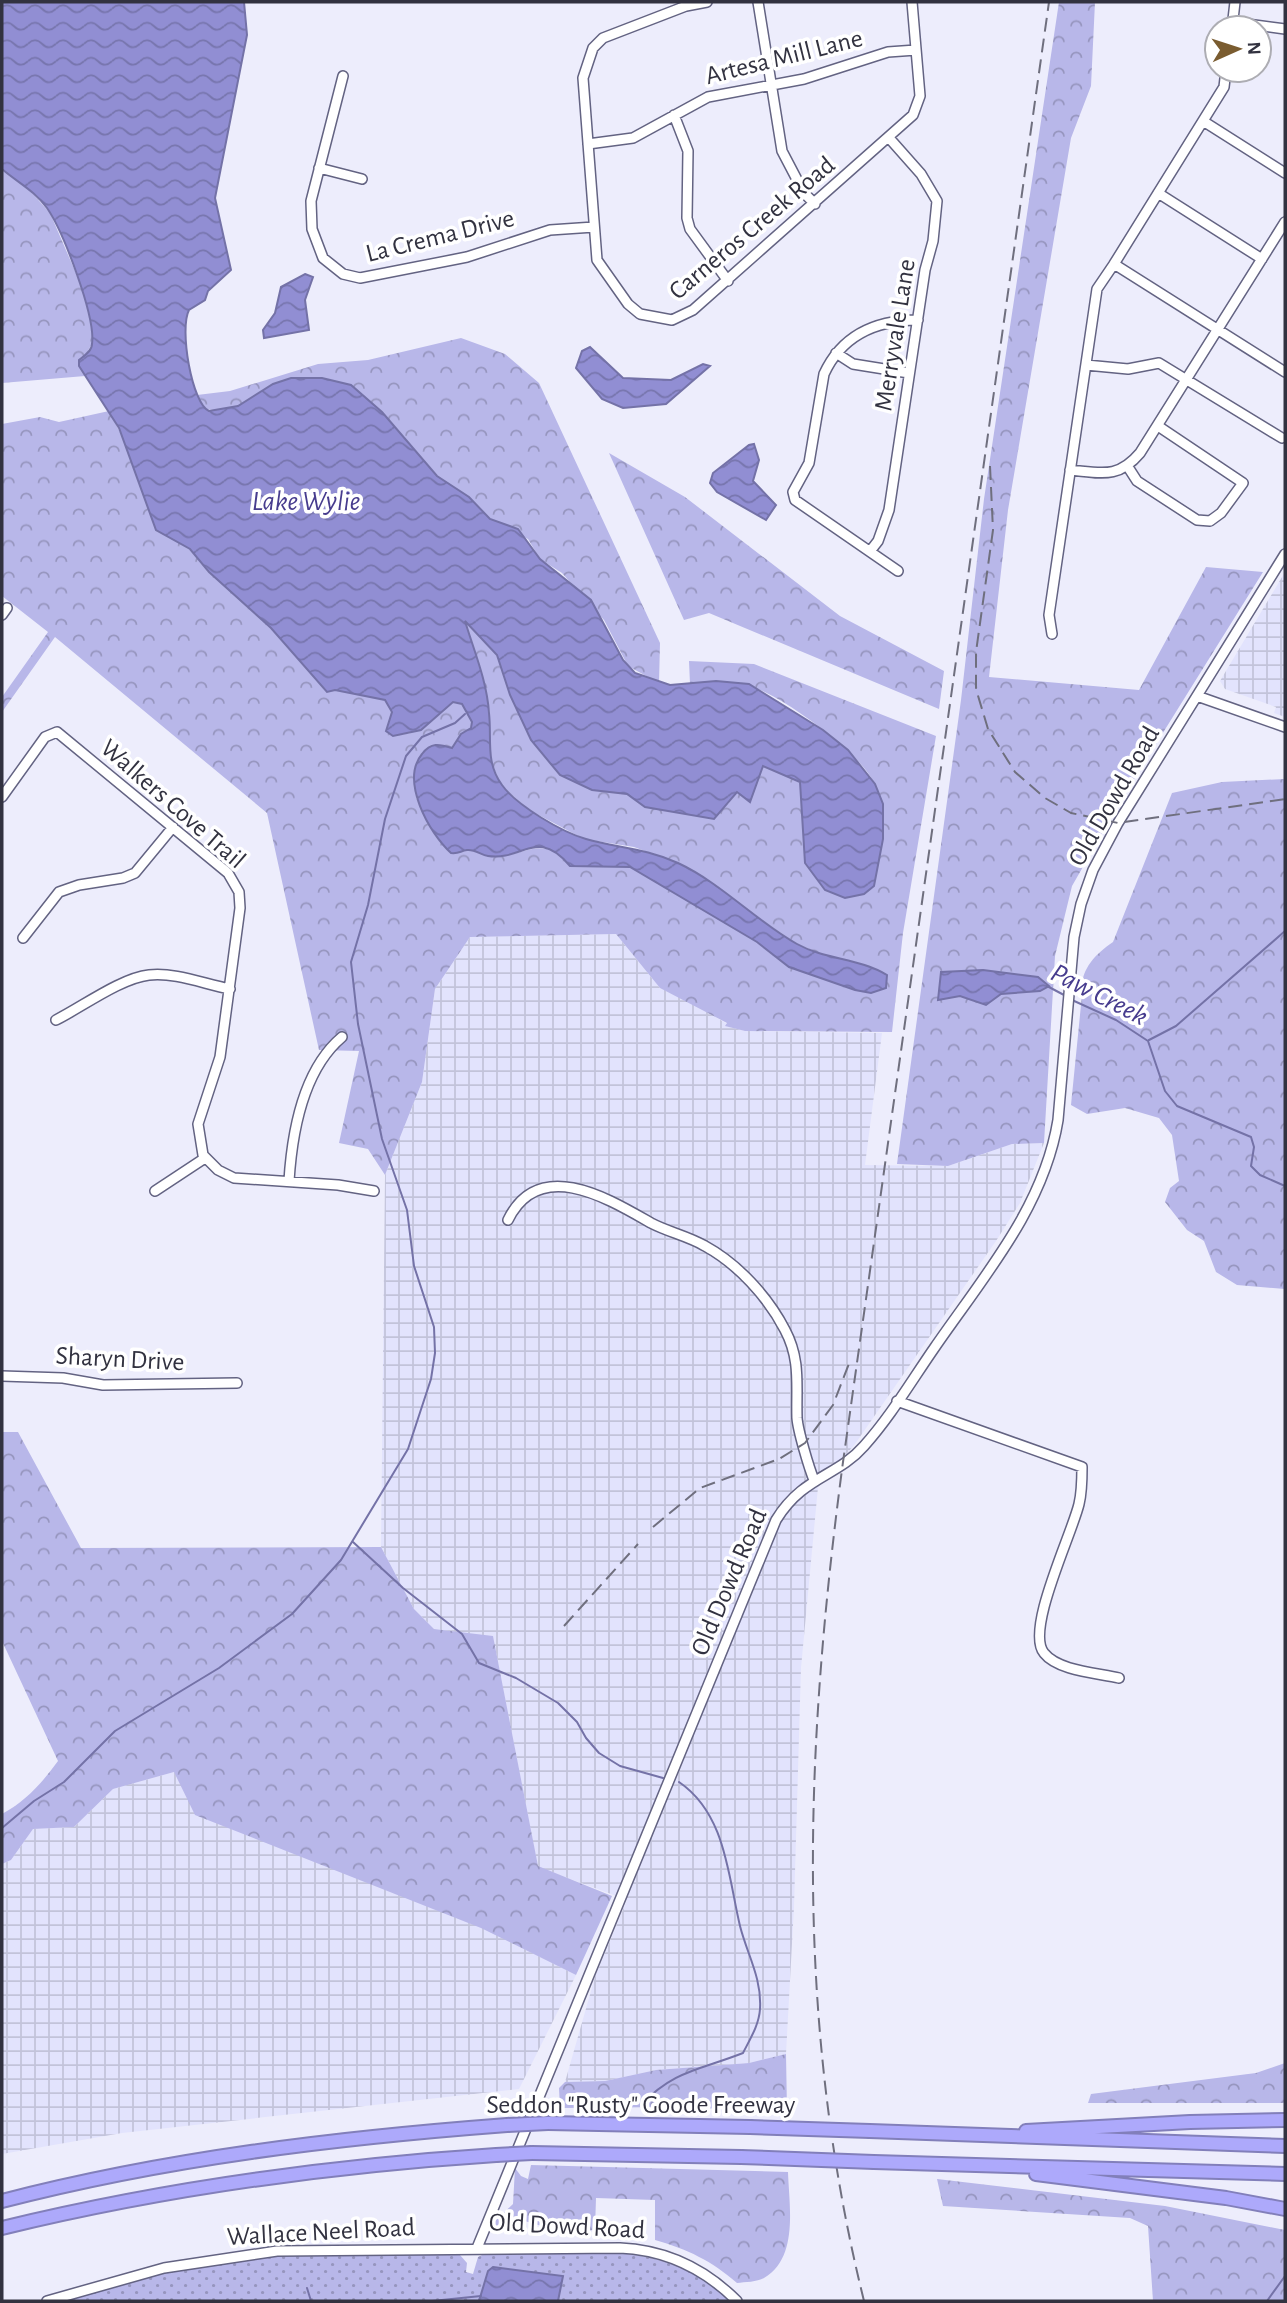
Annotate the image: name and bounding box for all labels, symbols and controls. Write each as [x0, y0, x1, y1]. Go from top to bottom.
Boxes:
north arrow [1203, 14, 1273, 84]
street label: Artesa Mill Lane [703, 25, 865, 89]
text: N [1244, 41, 1263, 55]
street label: Carneros Creek Road [664, 151, 840, 305]
street label: La Crema Drive [363, 205, 517, 267]
street label: Merryvale Lane [870, 257, 920, 413]
water label: Lake Wylie [252, 488, 360, 516]
street label: Old Dowd Road [1064, 722, 1164, 870]
street label: Walkers Cove Trail [96, 734, 250, 874]
water label: Paw Creek [1046, 959, 1152, 1031]
street label: Sharyn Drive [55, 1343, 185, 1375]
street label: Old Dowd Road [686, 1505, 772, 1659]
street label: Seddon "Rusty" Goode Freeway [487, 2092, 795, 2118]
street label: Old Dowd Road [488, 2209, 646, 2243]
street label: Wallace Neel Road [226, 2214, 416, 2250]

